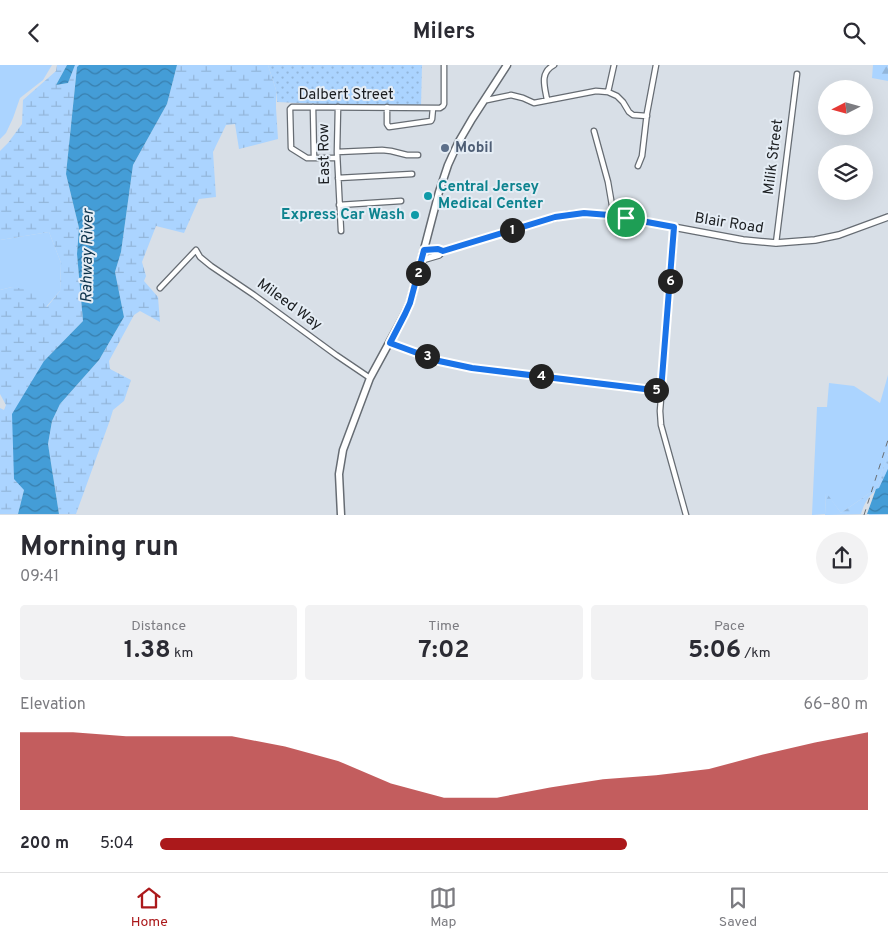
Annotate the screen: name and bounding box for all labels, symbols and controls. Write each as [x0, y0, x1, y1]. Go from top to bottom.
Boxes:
icon: back [20, 19, 48, 47]
text: Milers [413, 19, 475, 46]
icon: search [840, 19, 868, 47]
north arrow [818, 80, 872, 135]
map controls [818, 80, 873, 200]
street label: Dalbert Street [298, 86, 394, 105]
street label: Milik Street [760, 118, 788, 196]
street label: East Row [315, 123, 335, 185]
place label: Mobil [455, 139, 493, 158]
marker: Mobil [439, 142, 451, 154]
button: layers [818, 145, 873, 200]
place label: Central Jersey Medical Center [438, 178, 544, 214]
marker: Central Jersey Medical Center [422, 190, 434, 202]
pin [605, 197, 647, 239]
icon: arrive [612, 204, 640, 232]
place label: Express Car Wash [281, 206, 405, 225]
water label: Rahway River [77, 207, 99, 303]
marker: Express Car Wash [409, 209, 421, 221]
street label: Blair Road [693, 209, 765, 239]
pin: 1 [500, 217, 524, 243]
text: 1 [510, 222, 515, 239]
pin: 2 [406, 261, 430, 285]
text: 2 [414, 265, 423, 282]
pin: 6 [658, 269, 682, 293]
text: 6 [666, 273, 675, 290]
street label: Mileed Way [253, 275, 325, 335]
pin: 3 [414, 343, 440, 369]
text: 3 [423, 348, 432, 365]
pin: 4 [528, 363, 554, 389]
text: 4 [537, 368, 546, 385]
pin: 5 [644, 377, 668, 403]
text: 5 [652, 382, 661, 399]
text: Morning run [20, 530, 179, 566]
button: share [816, 532, 868, 584]
text: 09:41 [20, 567, 59, 587]
text: Distance [131, 618, 186, 635]
text: Time [428, 618, 460, 635]
text: Pace [714, 618, 745, 635]
text: 1.38 [124, 635, 171, 667]
text: 7:02 [418, 635, 470, 667]
text: 5:06 [688, 635, 741, 667]
text: km [171, 645, 193, 662]
text: /km [741, 645, 771, 662]
text: Elevation [20, 695, 86, 715]
text: 66–80 m [804, 695, 868, 715]
text: 200 m [20, 834, 69, 854]
text: 5:04 [100, 834, 134, 854]
tab: Home [131, 884, 168, 931]
tab: Map [429, 884, 457, 931]
tab: Saved [719, 884, 757, 931]

